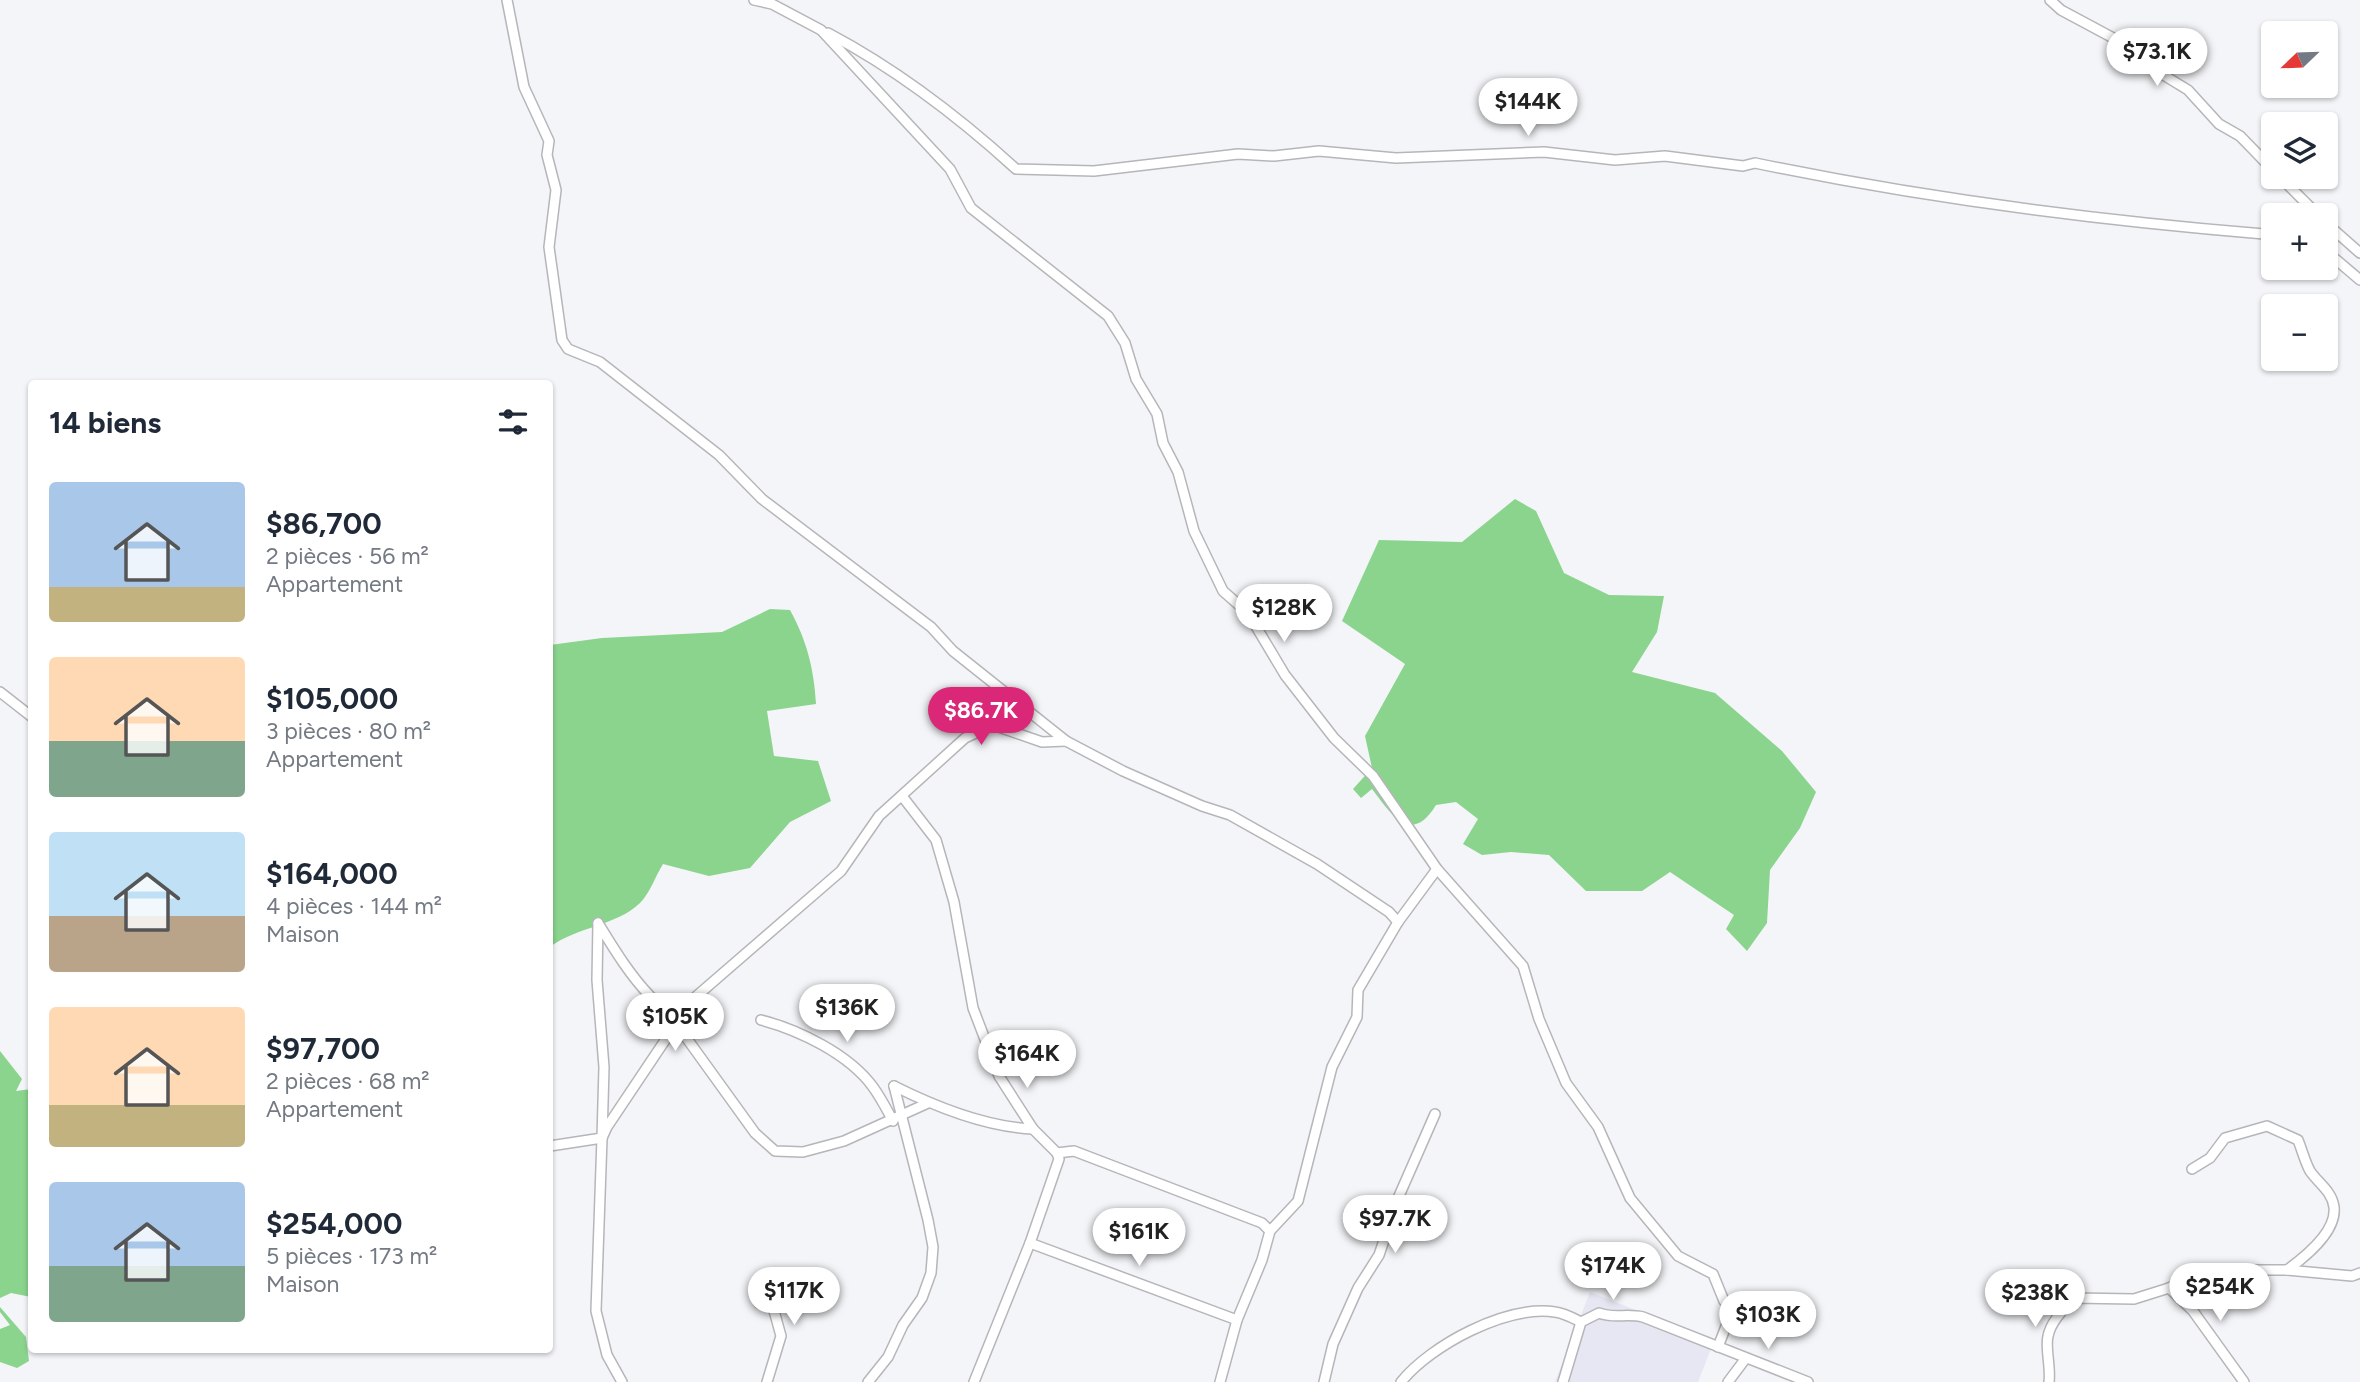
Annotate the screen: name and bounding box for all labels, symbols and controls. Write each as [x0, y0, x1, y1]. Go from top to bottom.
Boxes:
north arrow [2261, 21, 2338, 98]
map controls [2261, 21, 2338, 371]
pin: $73.1K [2100, 28, 2214, 88]
text: $73.1K [2122, 37, 2192, 65]
pin: $144K [1479, 78, 1577, 138]
text: $144K [1495, 87, 1561, 115]
button: layers [2261, 112, 2338, 189]
button: + [2261, 203, 2338, 280]
button: − [2261, 294, 2338, 371]
icon: filters [494, 403, 532, 441]
text: 14 biens [49, 404, 161, 441]
text: $86,700 [266, 505, 382, 542]
icon: home [105, 510, 189, 594]
text: 2 pièces · 56 m² [266, 542, 429, 570]
text: Appartement [266, 570, 403, 598]
pin: $128K [1235, 584, 1333, 644]
text: $128K [1251, 593, 1317, 621]
text: $105,000 [266, 680, 398, 717]
icon: home [105, 685, 189, 769]
pin: $86.7K [924, 688, 1038, 747]
text: $86.7K [944, 696, 1018, 724]
text: 3 pièces · 80 m² [266, 717, 431, 745]
text: Appartement [266, 745, 403, 773]
text: $164,000 [266, 855, 398, 892]
icon: home [105, 860, 189, 944]
text: 4 pièces · 144 m² [266, 892, 442, 920]
text: Maison [266, 920, 339, 948]
pin: $136K [798, 984, 896, 1044]
pin: $105K [626, 993, 724, 1053]
text: $136K [815, 993, 879, 1021]
text: $105K [642, 1002, 708, 1030]
text: $97,700 [266, 1030, 380, 1067]
pin: $164K [978, 1030, 1076, 1090]
icon: home [105, 1035, 189, 1119]
text: $164K [994, 1039, 1060, 1067]
text: 2 pièces · 68 m² [266, 1067, 430, 1095]
text: Appartement [266, 1095, 403, 1123]
pin: $97.7K [1338, 1196, 1452, 1255]
text: $97.7K [1359, 1204, 1431, 1232]
text: $254,000 [266, 1205, 402, 1242]
pin: $161K [1090, 1208, 1188, 1268]
icon: home [105, 1210, 189, 1294]
text: $161K [1109, 1217, 1169, 1245]
text: 5 pièces · 173 m² [266, 1242, 437, 1270]
pin: $174K [1564, 1242, 1662, 1302]
text: $174K [1580, 1251, 1646, 1279]
pin: $254K [2171, 1264, 2269, 1323]
pin: $117K [745, 1268, 843, 1327]
text: Maison [266, 1270, 339, 1298]
pin: $238K [1986, 1270, 2084, 1329]
text: $254K [2185, 1272, 2255, 1300]
text: $117K [764, 1276, 824, 1304]
text: $238K [2001, 1278, 2069, 1306]
pin: $103K [1719, 1292, 1817, 1351]
text: $103K [1735, 1300, 1801, 1328]

